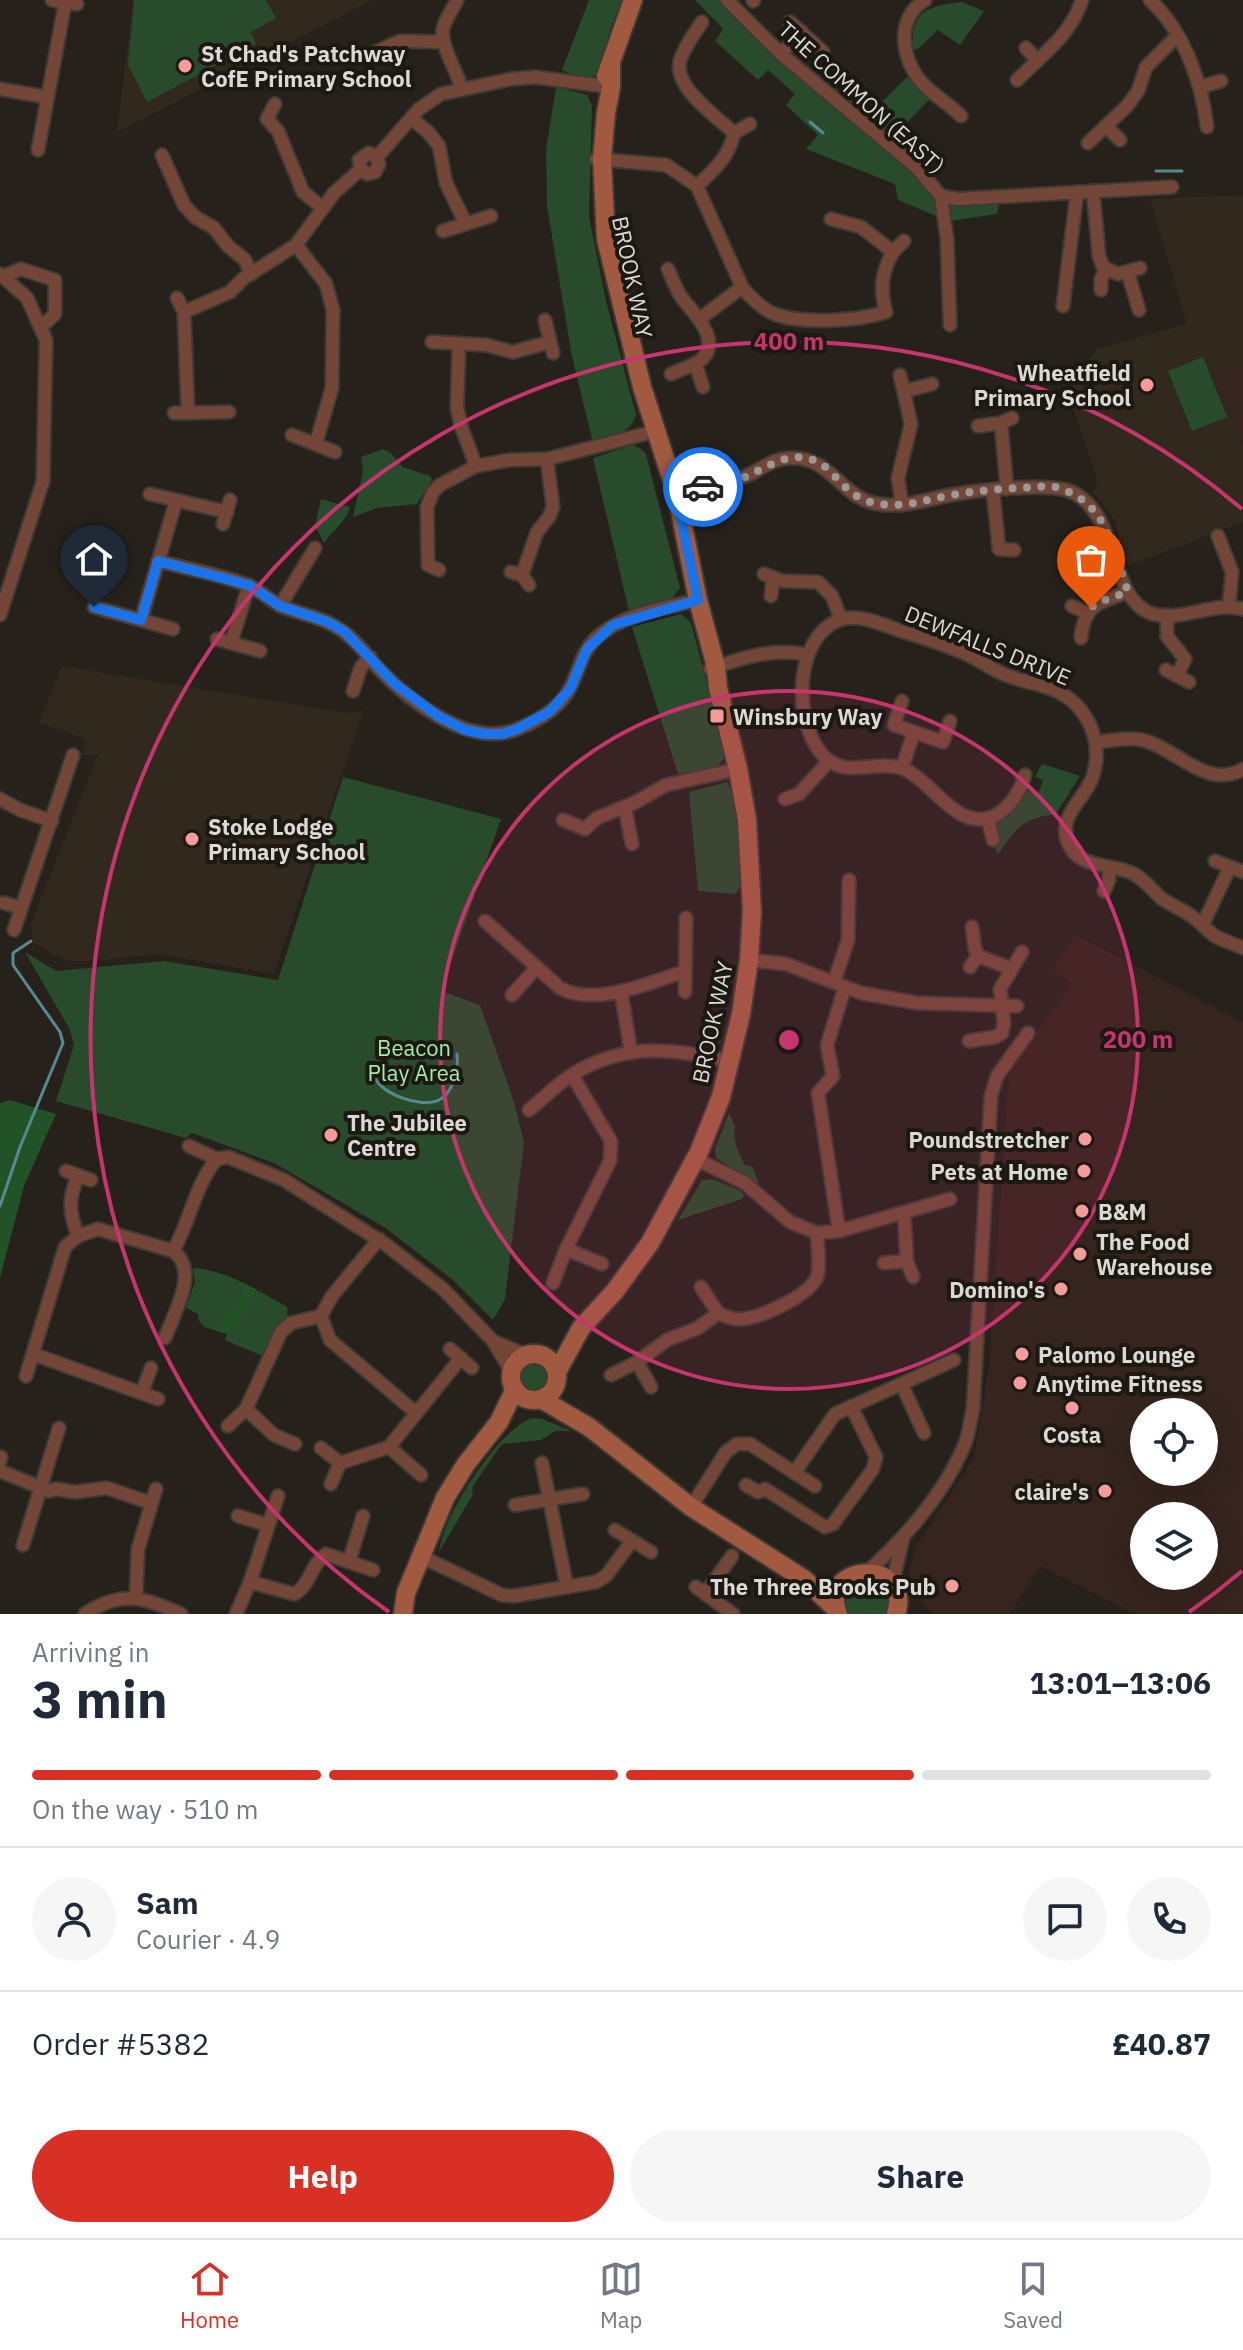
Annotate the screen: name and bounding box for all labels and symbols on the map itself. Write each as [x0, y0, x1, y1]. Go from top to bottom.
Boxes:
street label: THE COMMON (EAST) [773, 15, 951, 179]
place label: St Chad's Patchway CofE Primary School [201, 39, 412, 93]
marker: St Chad's Patchway CofE Primary School [176, 57, 194, 75]
street label: BROOK WAY [606, 213, 660, 341]
text: 400 m [754, 325, 824, 357]
place label: Wheatfield Primary School [974, 358, 1131, 412]
marker: Wheatfield Primary School [1138, 376, 1156, 394]
courier [663, 447, 743, 527]
pin [60, 525, 128, 607]
pin [1057, 526, 1125, 608]
street label: DEWFALLS DRIVE [901, 598, 1075, 692]
place label: Winsbury Way [733, 702, 882, 731]
marker: Winsbury Way [708, 707, 726, 725]
place label: Stoke Lodge Primary School [208, 812, 366, 866]
marker: Stoke Lodge Primary School [183, 830, 201, 848]
street label: BROOK WAY [685, 958, 739, 1086]
text: 200 m [1103, 1023, 1173, 1055]
centre of rings [775, 1026, 803, 1054]
park label: Beacon Play Area [367, 1033, 461, 1087]
place label: The Jubilee Centre [347, 1108, 467, 1162]
place label: Poundstretcher [908, 1125, 1069, 1154]
marker: The Jubilee Centre [322, 1126, 340, 1144]
marker: Poundstretcher [1076, 1130, 1094, 1148]
place label: Pets at Home [931, 1157, 1068, 1186]
marker: Pets at Home [1075, 1162, 1093, 1180]
place label: B&M [1098, 1197, 1147, 1226]
marker: B&M [1073, 1202, 1091, 1220]
place label: The Food Warehouse [1096, 1227, 1213, 1281]
marker: The Food Warehouse [1071, 1245, 1089, 1263]
place label: Domino's [949, 1275, 1045, 1304]
marker: Domino's [1052, 1280, 1070, 1298]
place label: Palomo Lounge [1038, 1340, 1195, 1369]
marker: Palomo Lounge [1013, 1345, 1031, 1363]
place label: Anytime Fitness [1036, 1369, 1203, 1398]
marker: Anytime Fitness [1011, 1374, 1029, 1392]
marker: Costa [1063, 1399, 1081, 1417]
place label: Costa [1043, 1420, 1101, 1449]
place label: claire's [1014, 1477, 1089, 1506]
marker: claire's [1096, 1482, 1114, 1500]
place label: The Three Brooks Pub [710, 1572, 936, 1601]
marker: The Three Brooks Pub [943, 1577, 961, 1595]

